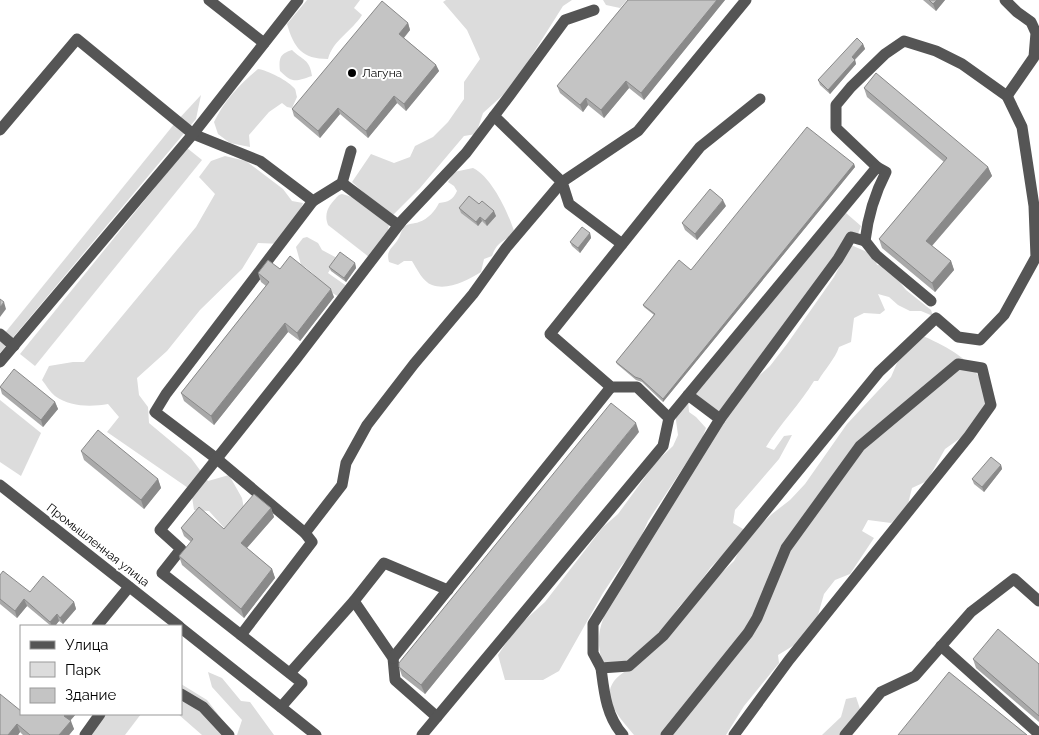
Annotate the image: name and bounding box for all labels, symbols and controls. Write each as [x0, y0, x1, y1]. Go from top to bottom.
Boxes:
place label: Лагуна [362, 66, 402, 80]
marker: Лагуна [346, 67, 358, 79]
street label: Промышленная улица [44, 501, 152, 589]
legend [20, 625, 182, 715]
text: Улица [65, 636, 109, 654]
text: Парк [65, 661, 101, 679]
text: Здание [65, 686, 117, 704]

